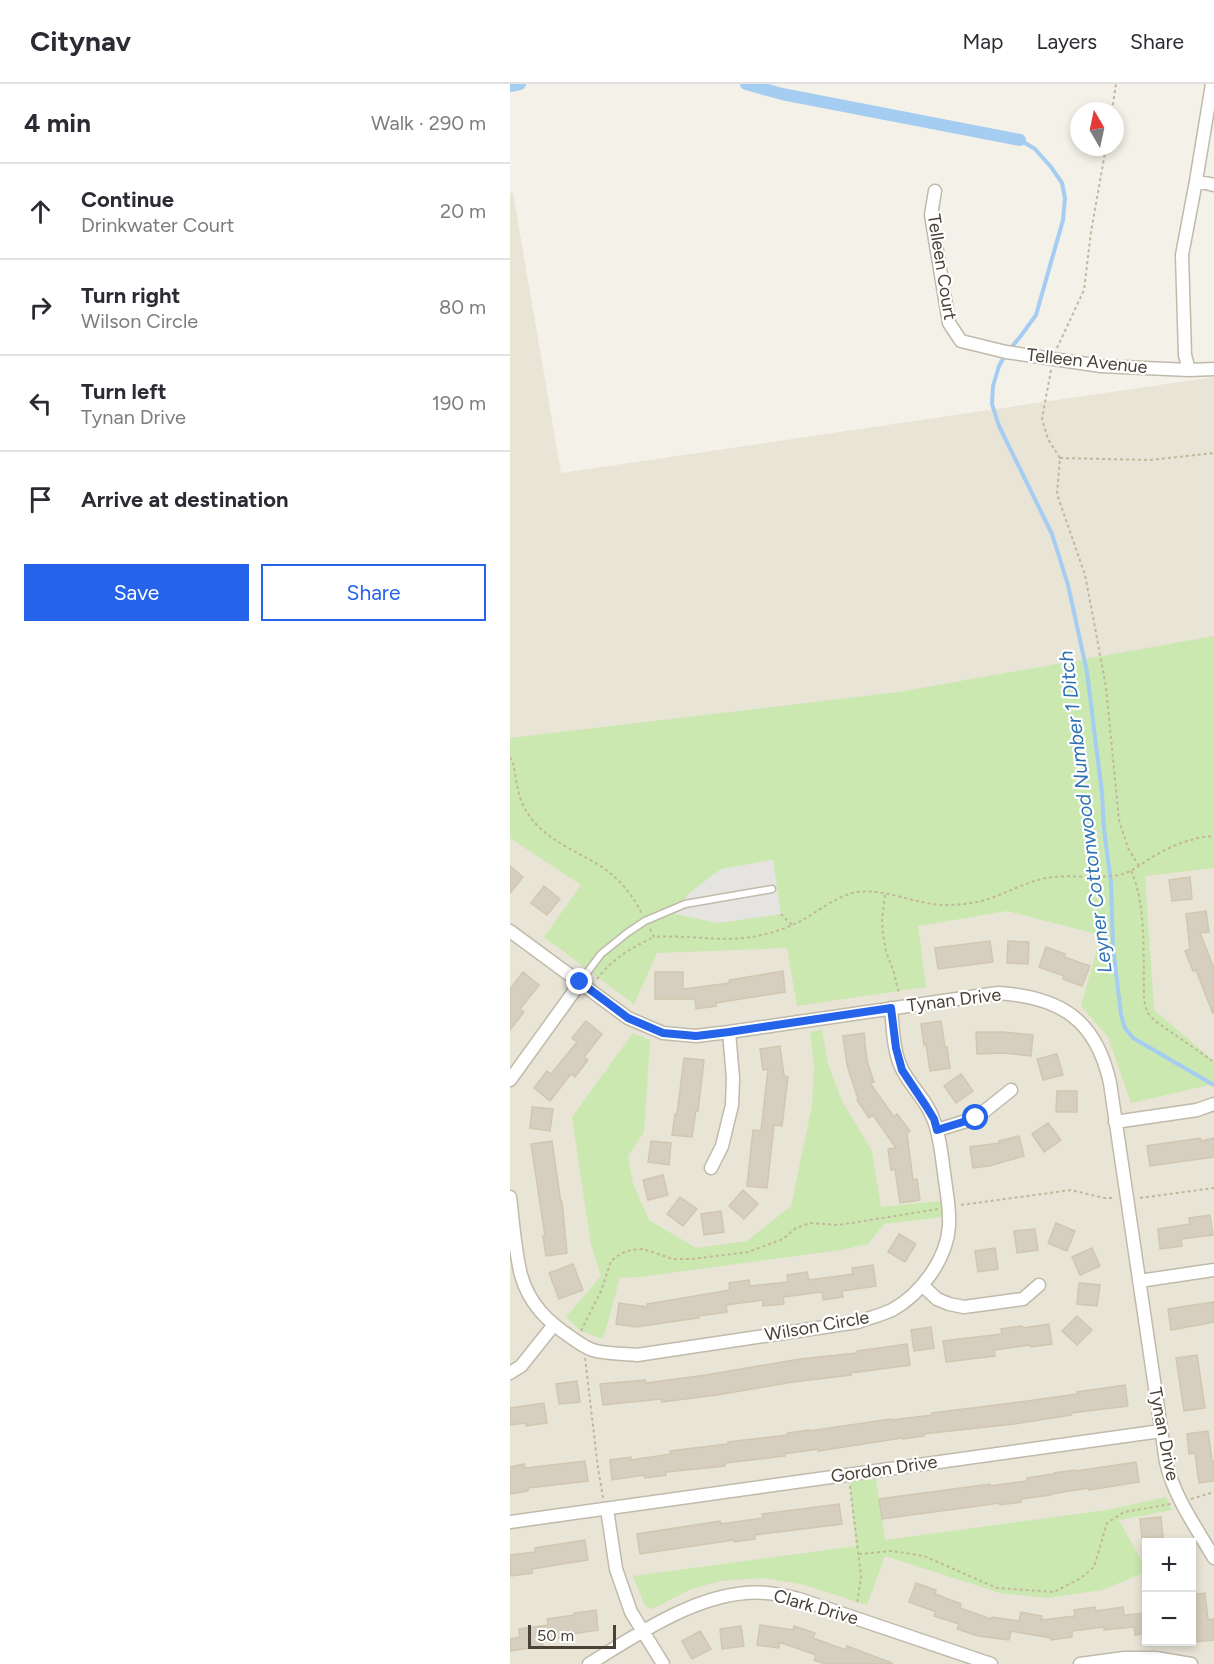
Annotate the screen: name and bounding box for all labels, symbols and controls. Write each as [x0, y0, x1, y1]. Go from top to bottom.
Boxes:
text: Citynav [30, 24, 131, 58]
text: Map [963, 29, 1003, 54]
text: Layers [1036, 29, 1097, 54]
text: Share [1130, 29, 1184, 54]
north arrow [1070, 102, 1124, 156]
text: 4 min [24, 107, 91, 139]
text: Walk · 290 m [371, 111, 486, 135]
text: Continue [81, 186, 174, 213]
icon: ahead [24, 195, 57, 228]
text: 20 m [440, 199, 486, 223]
street label: Telleen Court [923, 212, 961, 322]
text: Drinkwater Court [81, 213, 234, 237]
text: Turn right [81, 282, 180, 309]
icon: right [24, 291, 57, 324]
text: 80 m [439, 295, 486, 319]
text: Wilson Circle [81, 309, 198, 333]
street label: Telleen Avenue [1025, 344, 1149, 378]
text: Turn left [81, 378, 167, 405]
icon: left [24, 387, 57, 420]
text: 190 m [432, 391, 486, 415]
text: Tynan Drive [81, 405, 186, 429]
icon: arrive [24, 483, 57, 516]
text: Arrive at destination [81, 486, 289, 513]
button: Save [24, 564, 249, 621]
button: Share [261, 564, 486, 621]
water label: Leyner Cottonwood Number 1 Ditch [1053, 649, 1117, 975]
route end [566, 968, 592, 994]
street label: Tynan Drive [906, 983, 1002, 1017]
route start [962, 1104, 988, 1130]
street label: Wilson Circle [763, 1306, 871, 1346]
street label: Tynan Drive [1144, 1386, 1184, 1483]
street label: Gordon Drive [829, 1451, 939, 1487]
map controls [1142, 1538, 1196, 1646]
button: + [1142, 1538, 1196, 1592]
street label: Clark Drive [771, 1584, 861, 1630]
button: − [1142, 1592, 1196, 1646]
scale bar [528, 1622, 616, 1650]
text: 50 m [537, 1626, 574, 1645]

